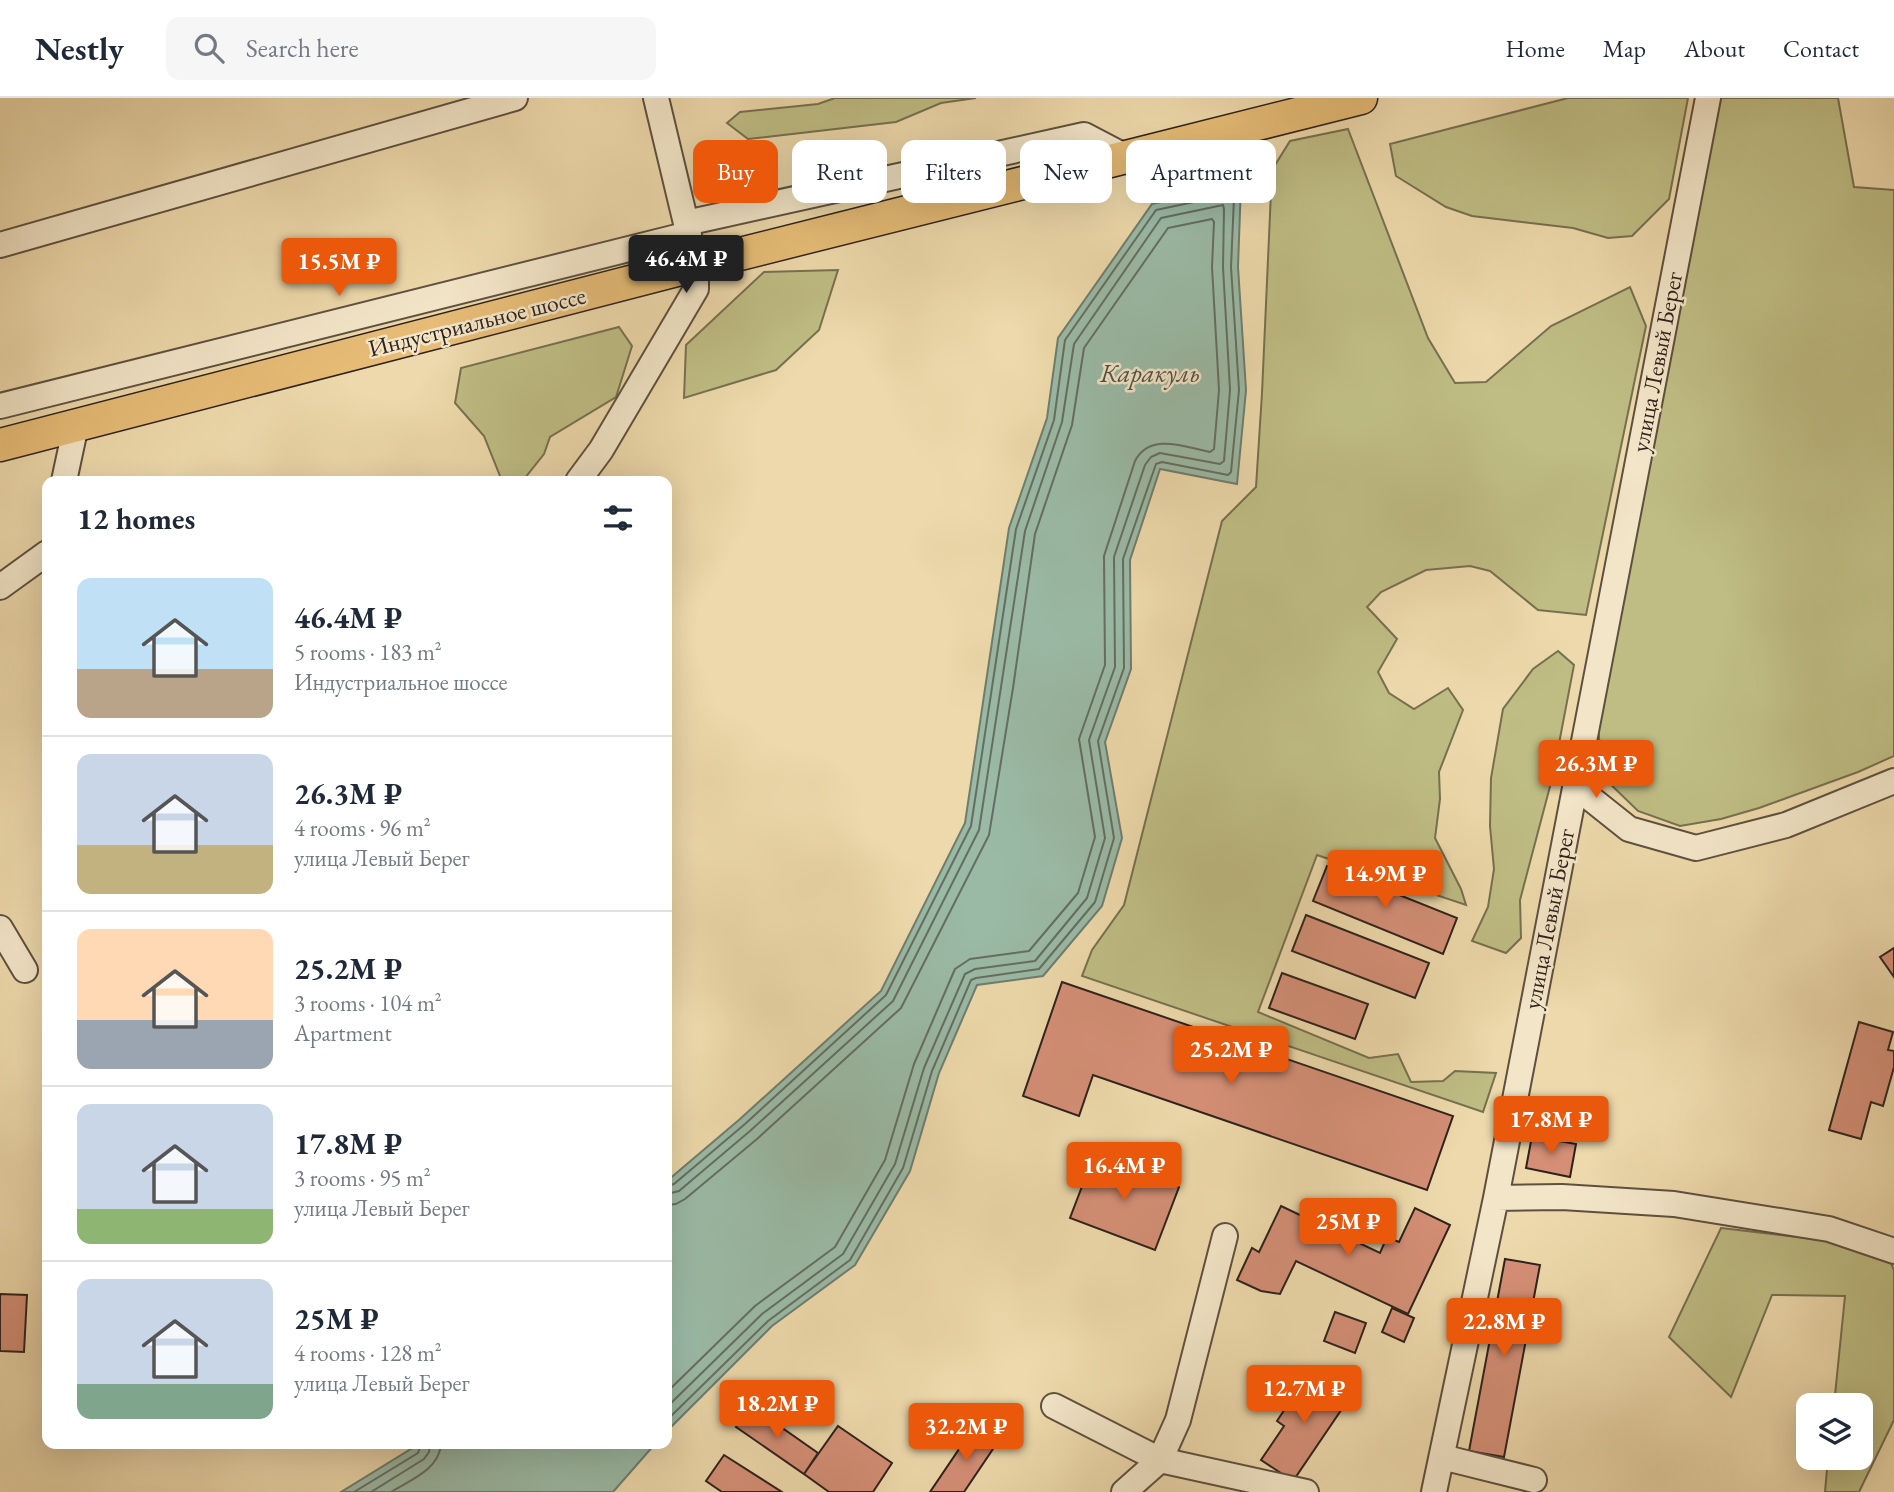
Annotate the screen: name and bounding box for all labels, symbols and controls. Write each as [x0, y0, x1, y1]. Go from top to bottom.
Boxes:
search box [166, 17, 656, 80]
text: Nestly [35, 27, 124, 70]
icon: search [190, 29, 228, 67]
text: Search here [246, 31, 359, 65]
text: Home [1505, 33, 1565, 64]
text: Map [1603, 33, 1646, 64]
text: About [1684, 33, 1745, 64]
text: Contact [1783, 33, 1859, 64]
chip: Buy [693, 140, 778, 203]
chip: Rent [792, 140, 887, 203]
chip: Filters [901, 140, 1006, 203]
chip: New [1020, 140, 1112, 203]
chip: Apartment [1126, 140, 1276, 203]
pin: 46.4M ₽ [621, 236, 751, 295]
pin: 15.5M ₽ [274, 238, 404, 298]
text: 46.4M ₽ [645, 243, 727, 273]
text: 15.5M ₽ [298, 246, 380, 276]
street label: улица Левый Берег [1624, 268, 1689, 455]
street label: Индустриальное шоссе [365, 280, 589, 364]
water label: Каракуль [1099, 356, 1200, 390]
text: 12 homes [77, 499, 195, 538]
icon: filters [599, 499, 637, 537]
text: 46.4M ₽ [294, 598, 402, 637]
icon: home [133, 606, 217, 690]
text: 5 rooms · 183 m² [294, 637, 442, 667]
text: Индустриальное шоссе [294, 667, 508, 697]
pin: 26.3M ₽ [1531, 740, 1661, 800]
text: 26.3M ₽ [1555, 748, 1637, 778]
text: 26.3M ₽ [294, 774, 402, 813]
icon: home [133, 782, 217, 866]
text: 4 rooms · 96 m² [294, 813, 431, 843]
street label: улица Левый Берег [1516, 825, 1581, 1012]
text: улица Левый Берег [294, 843, 470, 873]
pin: 14.9M ₽ [1320, 850, 1450, 910]
text: 14.9M ₽ [1344, 858, 1426, 888]
text: 25.2M ₽ [294, 949, 402, 988]
icon: home [133, 957, 217, 1041]
text: 3 rooms · 104 m² [294, 988, 442, 1018]
text: Apartment [294, 1018, 392, 1048]
pin: 25.2M ₽ [1166, 1026, 1296, 1086]
text: 25.2M ₽ [1190, 1034, 1272, 1064]
pin: 17.8M ₽ [1486, 1096, 1616, 1156]
text: 17.8M ₽ [1510, 1104, 1592, 1134]
text: 17.8M ₽ [294, 1124, 402, 1163]
icon: home [133, 1132, 217, 1216]
pin: 16.4M ₽ [1059, 1142, 1189, 1202]
text: 16.4M ₽ [1083, 1150, 1165, 1180]
text: 3 rooms · 95 m² [294, 1163, 431, 1193]
text: улица Левый Берег [294, 1193, 470, 1223]
pin: 25M ₽ [1299, 1198, 1397, 1258]
text: 25M ₽ [1315, 1206, 1381, 1236]
pin: 22.8M ₽ [1439, 1298, 1569, 1358]
text: 25M ₽ [294, 1299, 379, 1338]
text: 22.8M ₽ [1463, 1306, 1545, 1336]
icon: home [133, 1307, 217, 1391]
text: 4 rooms · 128 m² [294, 1338, 442, 1368]
pin: 12.7M ₽ [1239, 1366, 1369, 1425]
text: улица Левый Берег [294, 1368, 470, 1398]
text: 12.7M ₽ [1263, 1373, 1345, 1403]
pin: 18.2M ₽ [712, 1380, 842, 1440]
text: 18.2M ₽ [736, 1388, 818, 1418]
map controls [1796, 1393, 1873, 1470]
button: layers [1796, 1393, 1873, 1470]
pin: 32.2M ₽ [901, 1404, 1031, 1463]
text: 32.2M ₽ [925, 1411, 1007, 1441]

